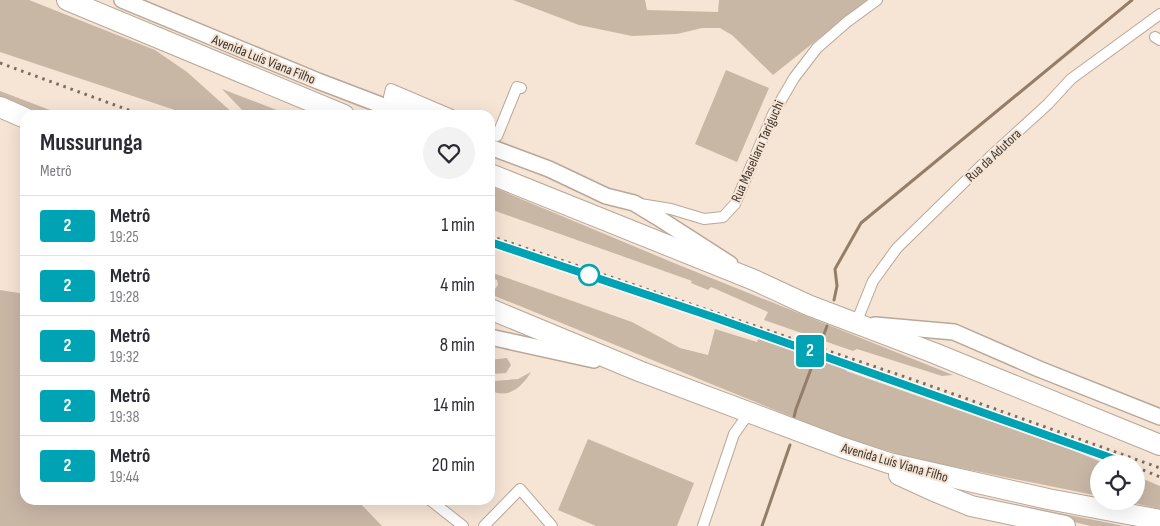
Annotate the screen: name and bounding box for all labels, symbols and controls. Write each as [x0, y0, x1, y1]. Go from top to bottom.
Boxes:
street label: Avenida Luís Viana Filho [209, 31, 318, 88]
street label: Rua Maseliaru Tariguchi [727, 98, 788, 205]
street label: Rua da Adutora [962, 125, 1025, 185]
button: heart [423, 127, 475, 179]
text: Mussurunga [40, 128, 143, 157]
text: Metrô [40, 162, 72, 181]
text: Metrô [110, 205, 150, 228]
text: 1 min [441, 214, 475, 237]
text: 2 [64, 215, 71, 236]
text: 19:25 [110, 228, 139, 247]
unlabelled marker [578, 264, 600, 286]
text: Metrô [110, 265, 150, 288]
text: 4 min [440, 274, 475, 297]
text: 2 [64, 275, 71, 296]
text: 19:28 [110, 288, 139, 307]
text: Metrô [110, 325, 150, 348]
text: 8 min [440, 334, 475, 357]
text: 2 [64, 335, 71, 356]
line badge: 2 [794, 335, 826, 367]
text: 2 [806, 340, 814, 361]
text: 19:32 [110, 348, 139, 367]
text: Metrô [110, 385, 150, 408]
text: 14 min [434, 394, 475, 417]
text: 2 [64, 395, 71, 416]
text: 19:38 [110, 408, 139, 427]
street label: Avenida Luís Viana Filho [839, 439, 950, 486]
text: Metrô [110, 445, 150, 468]
text: 20 min [432, 454, 475, 477]
text: 2 [64, 455, 71, 476]
map controls [1090, 455, 1145, 510]
button: locate [1090, 455, 1145, 510]
text: 19:44 [110, 468, 139, 487]

